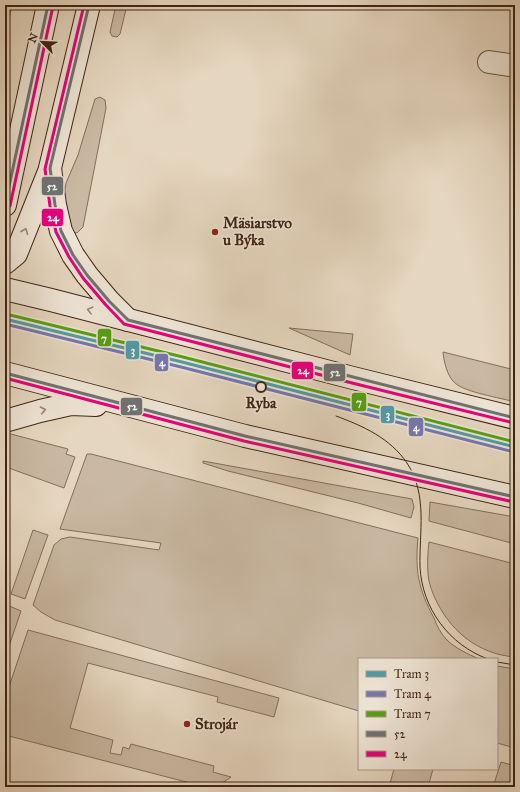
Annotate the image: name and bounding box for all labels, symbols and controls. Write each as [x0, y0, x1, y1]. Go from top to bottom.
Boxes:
north arrow [22, 22, 62, 62]
text: N [25, 31, 41, 45]
line badge: 52 [41, 176, 64, 196]
text: 52 [47, 180, 58, 193]
line badge: 24 [41, 208, 64, 227]
text: 24 [47, 211, 60, 225]
place label: Mäsiarstvo u Býka [222, 214, 292, 250]
one-way arrow [20, 227, 28, 234]
marker: Mäsiarstvo u Býka [210, 227, 220, 237]
one-way arrow [87, 306, 94, 315]
line badge: 7 [97, 328, 112, 347]
text: 7 [101, 332, 107, 345]
line badge: 3 [125, 340, 140, 360]
text: 3 [131, 344, 135, 358]
line badge: 4 [154, 353, 169, 372]
text: 4 [159, 356, 166, 370]
line badge: 24 [291, 361, 314, 380]
line badge: 52 [323, 363, 346, 382]
text: 24 [297, 364, 310, 378]
text: 52 [330, 366, 341, 379]
marker: Ryba [255, 381, 267, 393]
line badge: 7 [351, 392, 367, 412]
place label: Ryba [246, 394, 277, 413]
text: 7 [356, 396, 362, 409]
line badge: 52 [120, 397, 143, 416]
text: 52 [127, 400, 138, 413]
line badge: 3 [380, 405, 395, 424]
one-way arrow [39, 407, 46, 415]
text: 3 [386, 408, 390, 422]
line badge: 4 [408, 417, 424, 437]
text: 4 [413, 421, 420, 435]
legend [358, 658, 498, 770]
text: Tram 3 [394, 667, 429, 681]
text: Tram 4 [394, 687, 431, 701]
text: Tram 7 [394, 707, 431, 721]
place label: Strojár [195, 715, 238, 734]
marker: Strojár [182, 719, 192, 729]
text: 52 [394, 727, 406, 741]
text: 24 [394, 747, 407, 761]

